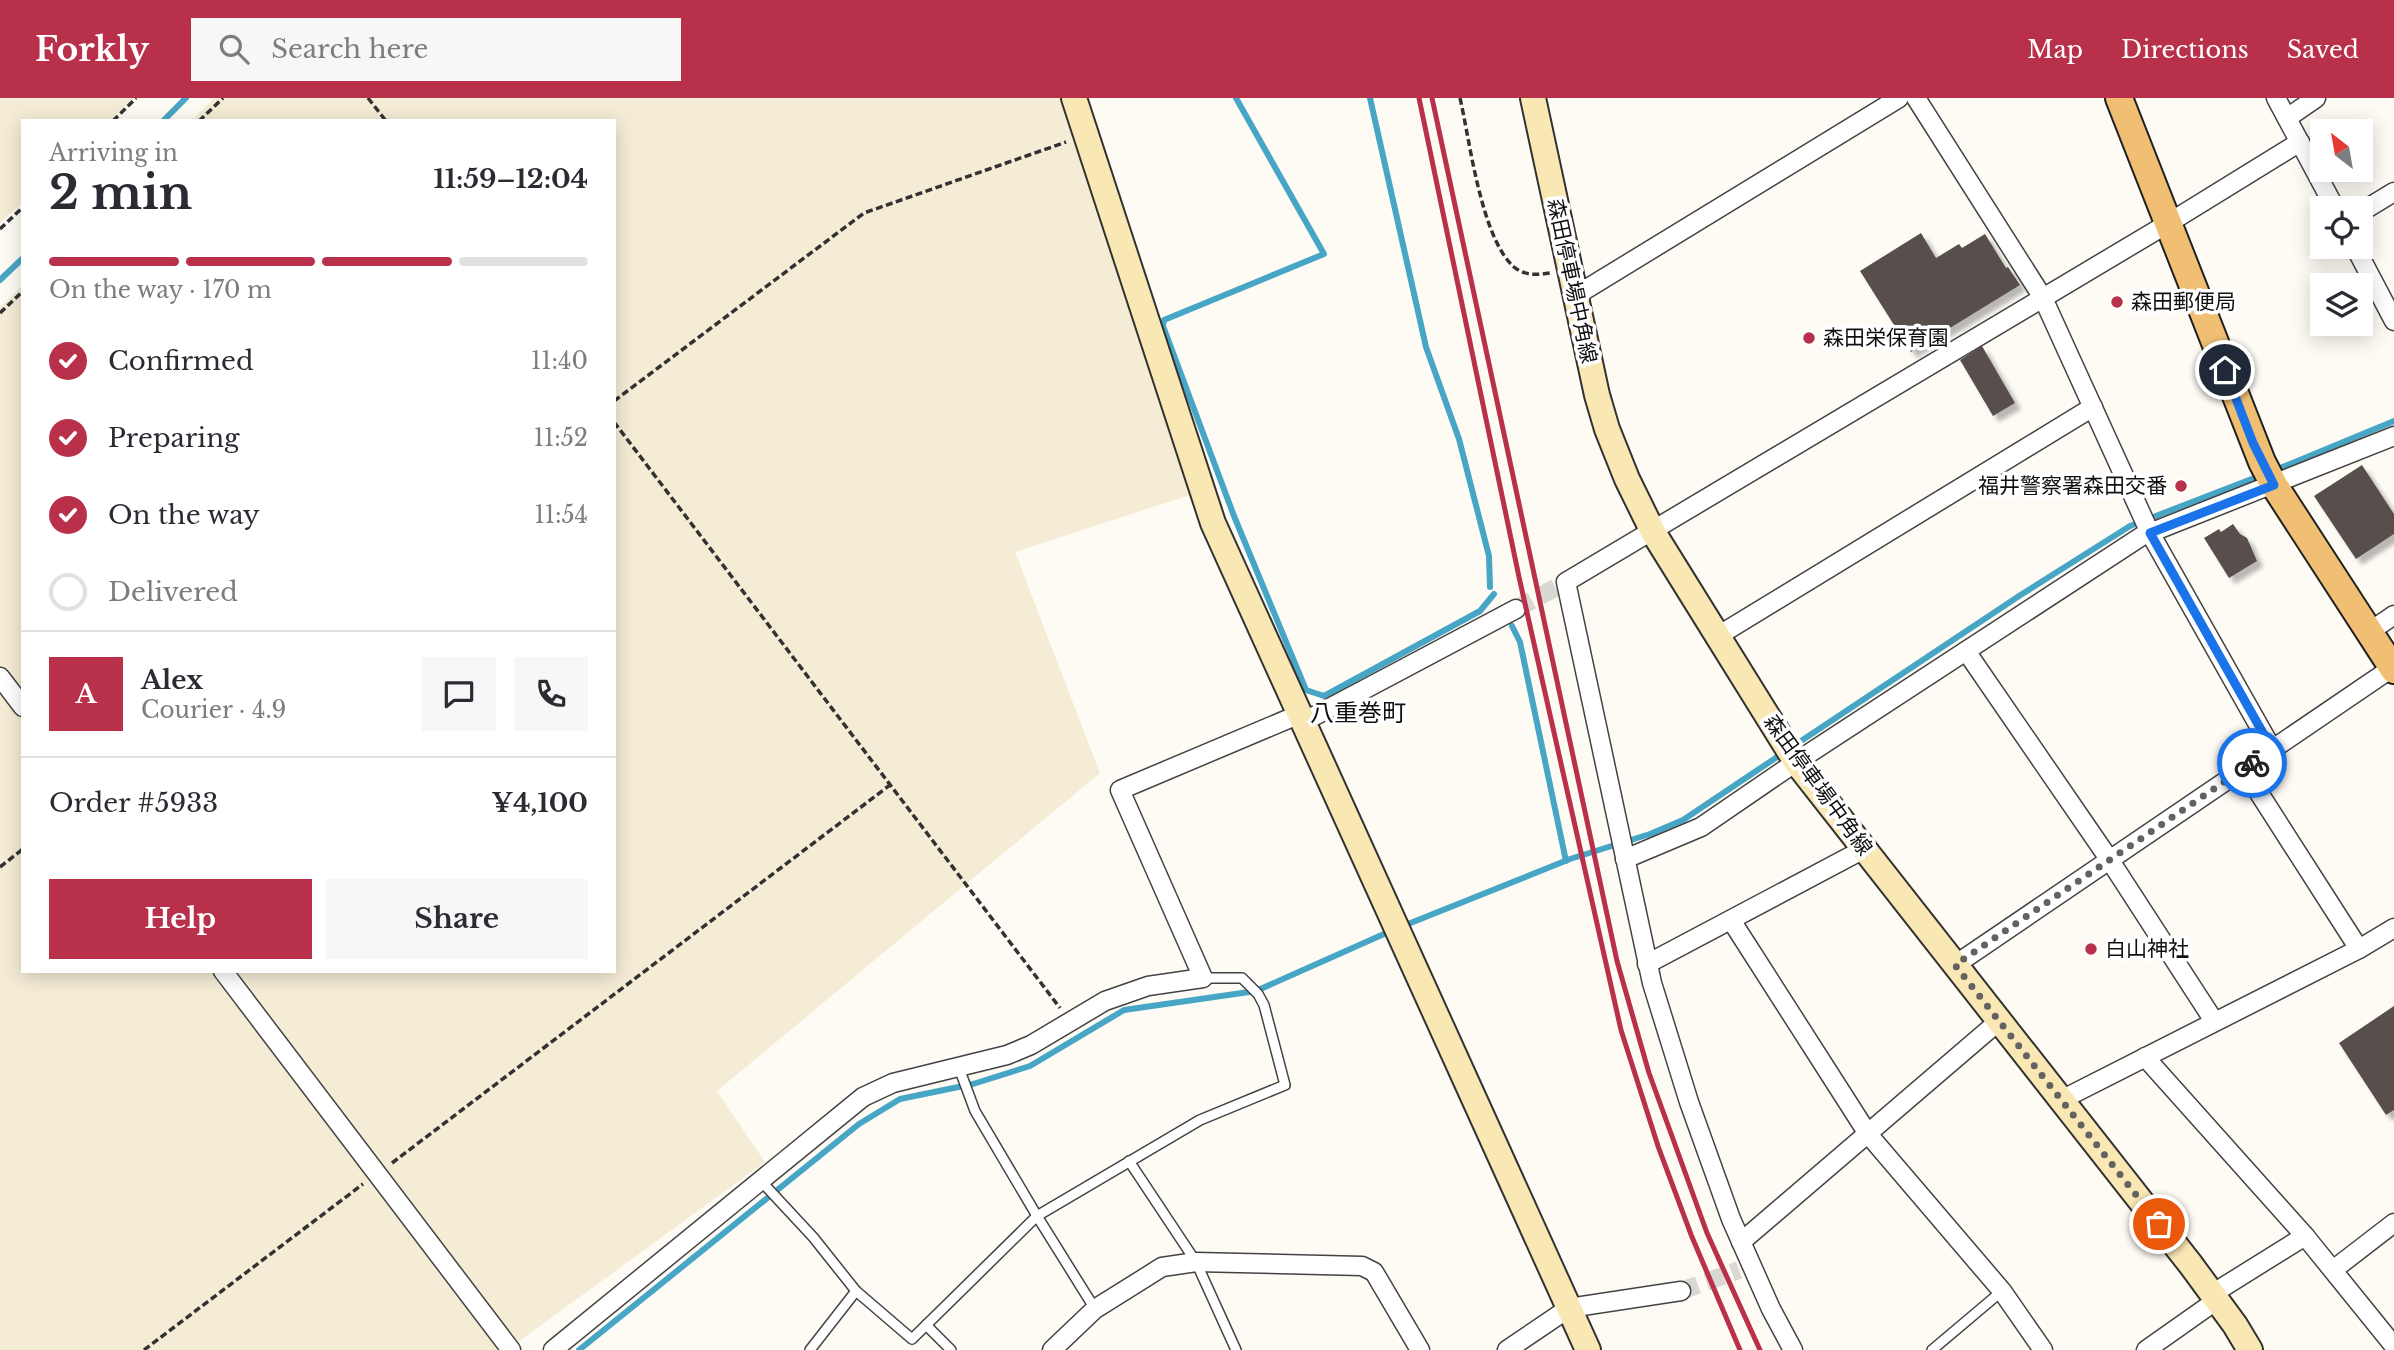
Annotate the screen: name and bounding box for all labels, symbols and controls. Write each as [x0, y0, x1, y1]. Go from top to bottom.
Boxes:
search box [191, 18, 681, 81]
text: Forkly [35, 29, 149, 70]
icon: search [215, 30, 253, 68]
text: Search here [271, 33, 428, 65]
text: Map [2027, 35, 2083, 64]
text: Directions [2121, 35, 2249, 64]
text: Saved [2287, 35, 2359, 64]
north arrow [2310, 119, 2373, 182]
map controls [2310, 119, 2373, 336]
text: Arriving in [49, 139, 178, 167]
text: 11:59–12:04 [433, 163, 588, 195]
text: 2 min [49, 164, 192, 221]
street label: 森田停車場中角線 [1542, 196, 1602, 366]
button: locate [2310, 196, 2373, 259]
button: layers [2310, 273, 2373, 336]
text: On the way · 170 m [49, 276, 272, 304]
place label: 森田郵便局 [2131, 289, 2236, 315]
marker: 森田郵便局 [2109, 294, 2125, 310]
place label: 森田栄保育園 [1823, 325, 1949, 351]
marker: 森田栄保育園 [1801, 330, 1817, 346]
pin [2195, 340, 2255, 400]
icon: check [49, 342, 87, 380]
text: Confirmed [108, 345, 253, 377]
text: 11:40 [531, 347, 588, 375]
icon: home [2206, 351, 2244, 389]
icon: check [49, 419, 87, 457]
text: Preparing [108, 422, 240, 454]
text: 11:52 [534, 424, 588, 452]
place label: 福井警察署森田交番 [1978, 473, 2167, 499]
marker: 福井警察署森田交番 [2173, 478, 2189, 494]
icon: check [49, 496, 87, 534]
text: On the way [108, 499, 260, 531]
text: 11:54 [534, 501, 588, 529]
text: Delivered [108, 576, 238, 608]
button: chat [422, 657, 496, 731]
button: phone [514, 657, 588, 731]
text: Alex [141, 664, 203, 696]
text: A [75, 678, 97, 710]
text: Courier · 4.9 [141, 696, 286, 724]
district label: 八重巻町 [1310, 698, 1406, 727]
street label: 森田停車場中角線 [1758, 709, 1878, 861]
courier [2217, 728, 2287, 798]
icon: bike [2233, 744, 2271, 782]
text: Order #5933 [49, 787, 218, 819]
text: ¥4,100 [491, 787, 588, 819]
button: Help [49, 879, 312, 959]
button: Share [326, 879, 588, 959]
place label: 白山神社 [2105, 936, 2189, 962]
marker: 白山神社 [2083, 941, 2099, 957]
pin [2129, 1194, 2189, 1254]
icon: bag [2140, 1205, 2178, 1243]

